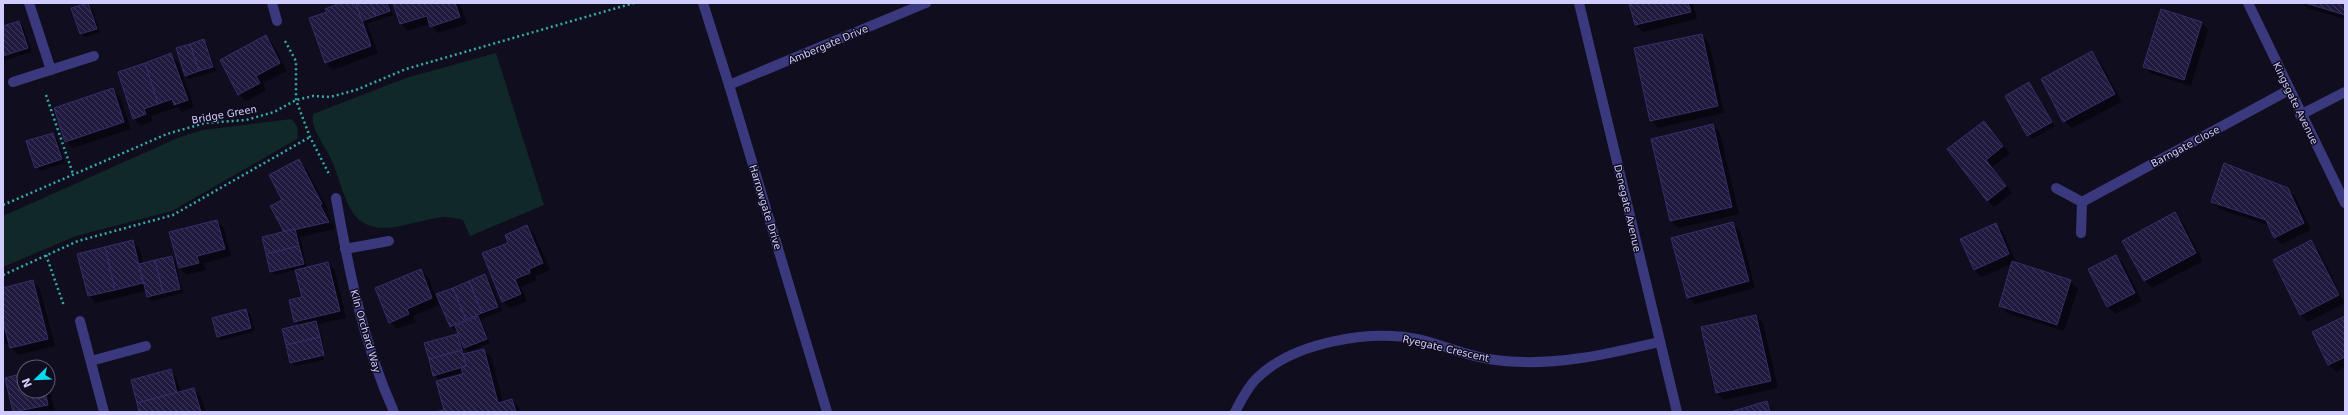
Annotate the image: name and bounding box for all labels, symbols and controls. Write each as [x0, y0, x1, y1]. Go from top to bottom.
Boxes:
street label: Ambergate Drive [787, 23, 870, 66]
street label: Kingsgate Avenue [2271, 60, 2320, 146]
street label: Bridge Green [191, 103, 258, 126]
street label: Barngate Close [2149, 124, 2221, 169]
street label: Harrowgate Drive [747, 163, 784, 251]
street label: Denegate Avenue [1612, 163, 1643, 253]
street label: Kiln Orchard Way [348, 288, 383, 374]
street label: Ryegate Crescent [1402, 333, 1490, 364]
north arrow [16, 359, 56, 399]
text: N [19, 376, 35, 389]

